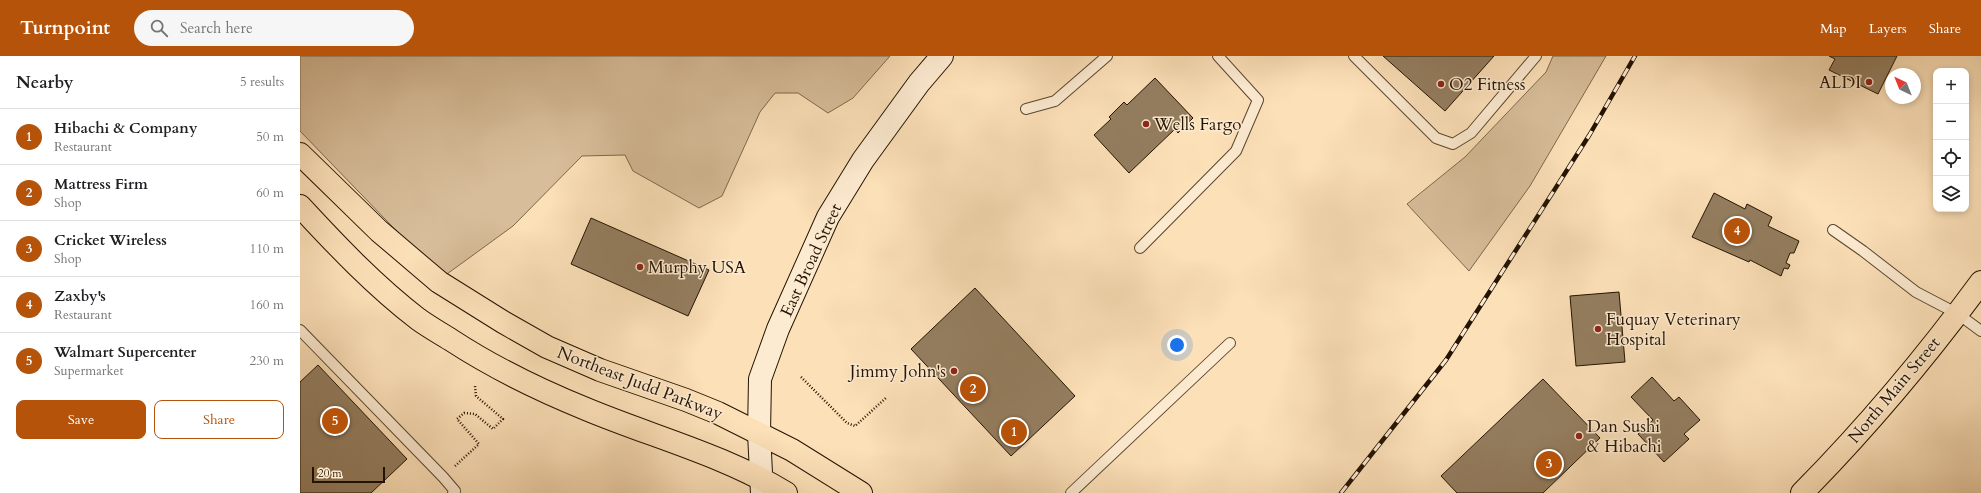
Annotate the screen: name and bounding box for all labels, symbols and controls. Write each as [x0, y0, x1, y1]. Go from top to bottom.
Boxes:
search box [134, 10, 414, 46]
text: Turnpoint [20, 15, 110, 41]
icon: search [148, 17, 170, 39]
text: Search here [180, 18, 253, 38]
text: Map [1820, 19, 1847, 38]
text: Layers [1869, 19, 1907, 38]
text: Share [1929, 19, 1961, 38]
north arrow [1885, 68, 1921, 104]
map controls [1933, 68, 1969, 212]
button: + [1933, 68, 1969, 104]
text: Nearby [16, 71, 73, 94]
place label: ALDI [1819, 71, 1861, 94]
text: 5 results [240, 73, 284, 91]
place label: O2 Fitness [1449, 73, 1526, 96]
marker: ALDI [1864, 77, 1874, 87]
marker: O2 Fitness [1436, 79, 1446, 89]
button: − [1933, 104, 1969, 140]
place label: Wells Fargo [1153, 113, 1241, 136]
text: Hibachi & Company [54, 118, 197, 138]
marker: Wells Fargo [1141, 119, 1151, 129]
text: 1 [26, 128, 32, 146]
text: 50 m [256, 128, 284, 146]
text: Restaurant [54, 138, 112, 156]
button: locate [1933, 140, 1969, 176]
text: Mattress Firm [54, 174, 148, 194]
button: layers [1933, 176, 1969, 212]
text: 2 [26, 184, 32, 202]
text: 60 m [256, 184, 284, 202]
text: Shop [54, 194, 82, 212]
street label: East Broad Street [775, 199, 848, 320]
pin: 4 [1724, 216, 1750, 246]
text: Cricket Wireless [54, 230, 167, 250]
text: 3 [26, 240, 32, 258]
text: 110 m [250, 240, 284, 258]
text: Shop [54, 250, 82, 268]
place label: Murphy USA [648, 256, 747, 279]
marker: Murphy USA [635, 262, 645, 272]
text: Zaxby's [54, 286, 106, 306]
text: 4 [26, 296, 32, 314]
text: 160 m [250, 296, 284, 314]
text: Restaurant [54, 306, 112, 324]
place label: Fuquay Veterinary Hospital [1606, 308, 1741, 351]
marker: Fuquay Veterinary Hospital [1593, 324, 1603, 334]
street label: North Main Street [1843, 331, 1946, 448]
your location [1167, 335, 1187, 355]
street label: Northeast Judd Parkway [554, 341, 726, 425]
text: Walmart Supercenter [54, 342, 196, 362]
text: 5 [26, 352, 32, 370]
text: 230 m [250, 352, 284, 370]
place label: Jimmy John's [847, 360, 946, 383]
text: Supermarket [54, 362, 124, 380]
marker: Jimmy John's [949, 366, 959, 376]
pin: 2 [960, 374, 986, 404]
button: Save [16, 400, 146, 439]
button: Share [154, 400, 284, 439]
pin: 5 [322, 406, 348, 436]
place label: Dan Sushi & Hibachi [1587, 415, 1662, 458]
pin: 1 [1001, 417, 1027, 447]
marker: Dan Sushi & Hibachi [1574, 431, 1584, 441]
pin: 3 [1536, 449, 1562, 479]
scale bar [312, 465, 385, 484]
text: 20 m [318, 466, 342, 481]

